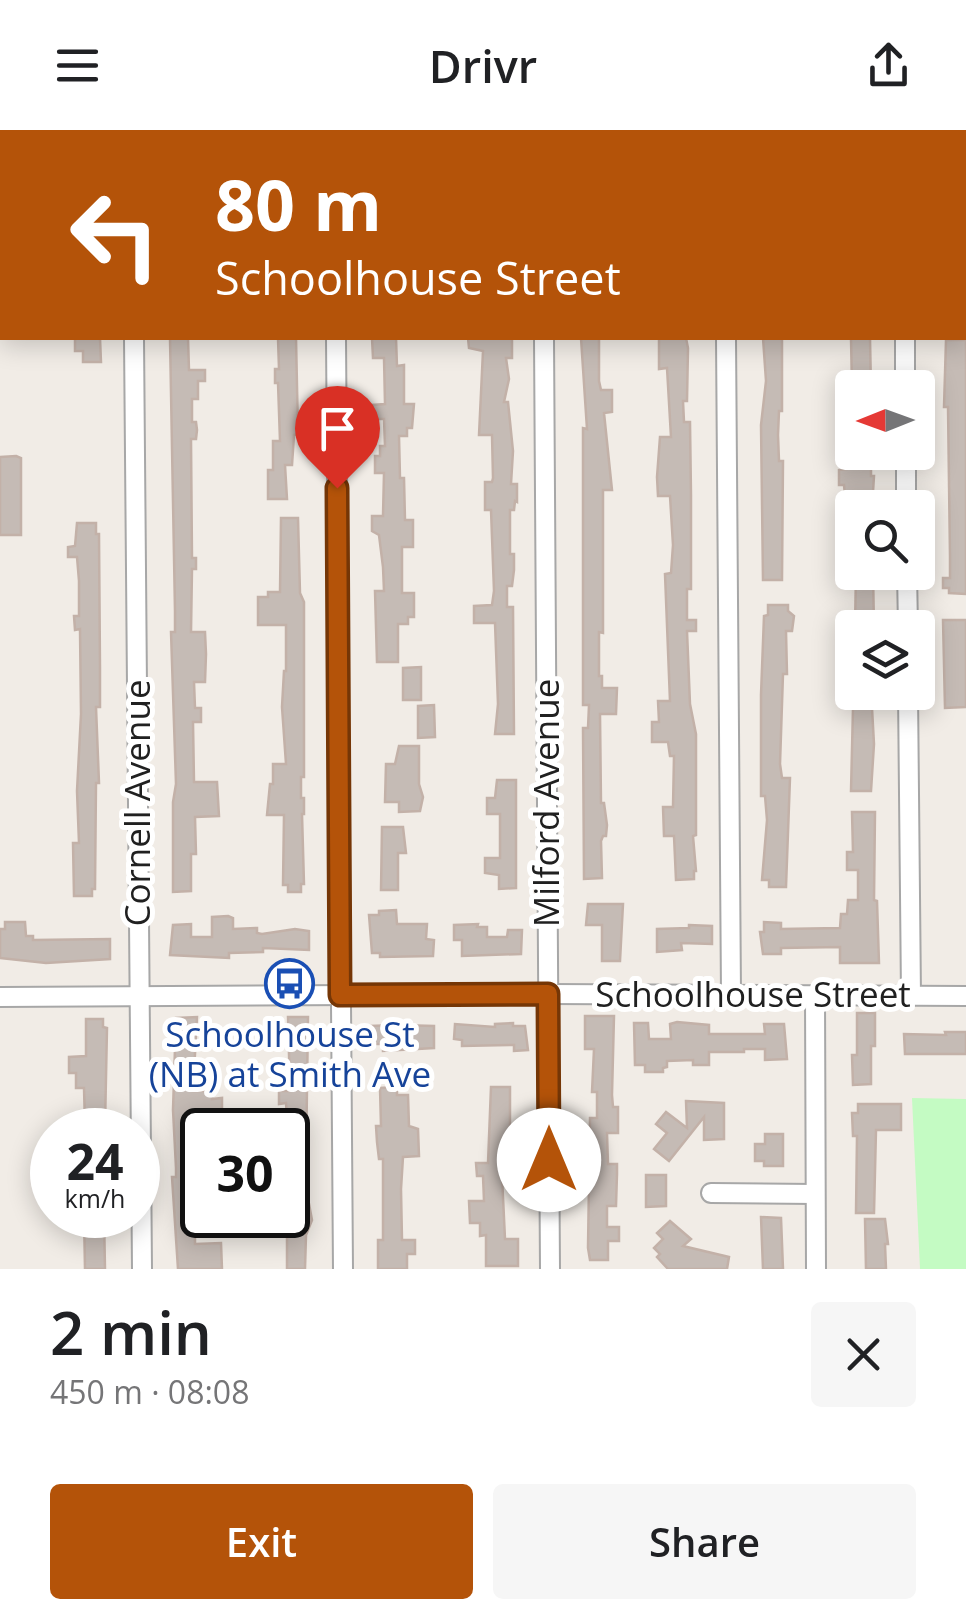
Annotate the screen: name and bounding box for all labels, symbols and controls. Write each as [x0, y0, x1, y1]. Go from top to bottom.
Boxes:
text: Drivr [429, 35, 537, 96]
icon: menu [50, 38, 105, 93]
icon: share [861, 38, 916, 93]
text: 80 m [215, 156, 382, 252]
icon: left [50, 170, 180, 300]
text: Schoolhouse Street [215, 247, 621, 308]
north arrow [835, 370, 935, 470]
map controls [835, 370, 935, 710]
pin [295, 386, 380, 489]
icon: arrive [310, 401, 365, 456]
button: search [835, 490, 935, 590]
button: layers [835, 610, 935, 710]
street label: Cornell Avenue [113, 679, 160, 927]
street label: Milford Avenue [522, 679, 569, 927]
bus stop icon: Schoolhouse St (NB) at Smith Ave [264, 957, 316, 1009]
street label: Schoolhouse Street [595, 970, 911, 1017]
place label: Schoolhouse St (NB) at Smith Ave [149, 1010, 431, 1097]
speed limit sign: 30 [180, 1108, 310, 1238]
position arrow [497, 1108, 601, 1212]
text: 24 [66, 1127, 124, 1195]
text: km/h [65, 1181, 125, 1215]
text: 2 min [50, 1291, 212, 1373]
button: close [811, 1302, 916, 1407]
text: 450 m · 08:08 [50, 1370, 249, 1413]
button: Exit [50, 1484, 473, 1599]
button: Share [493, 1484, 916, 1599]

